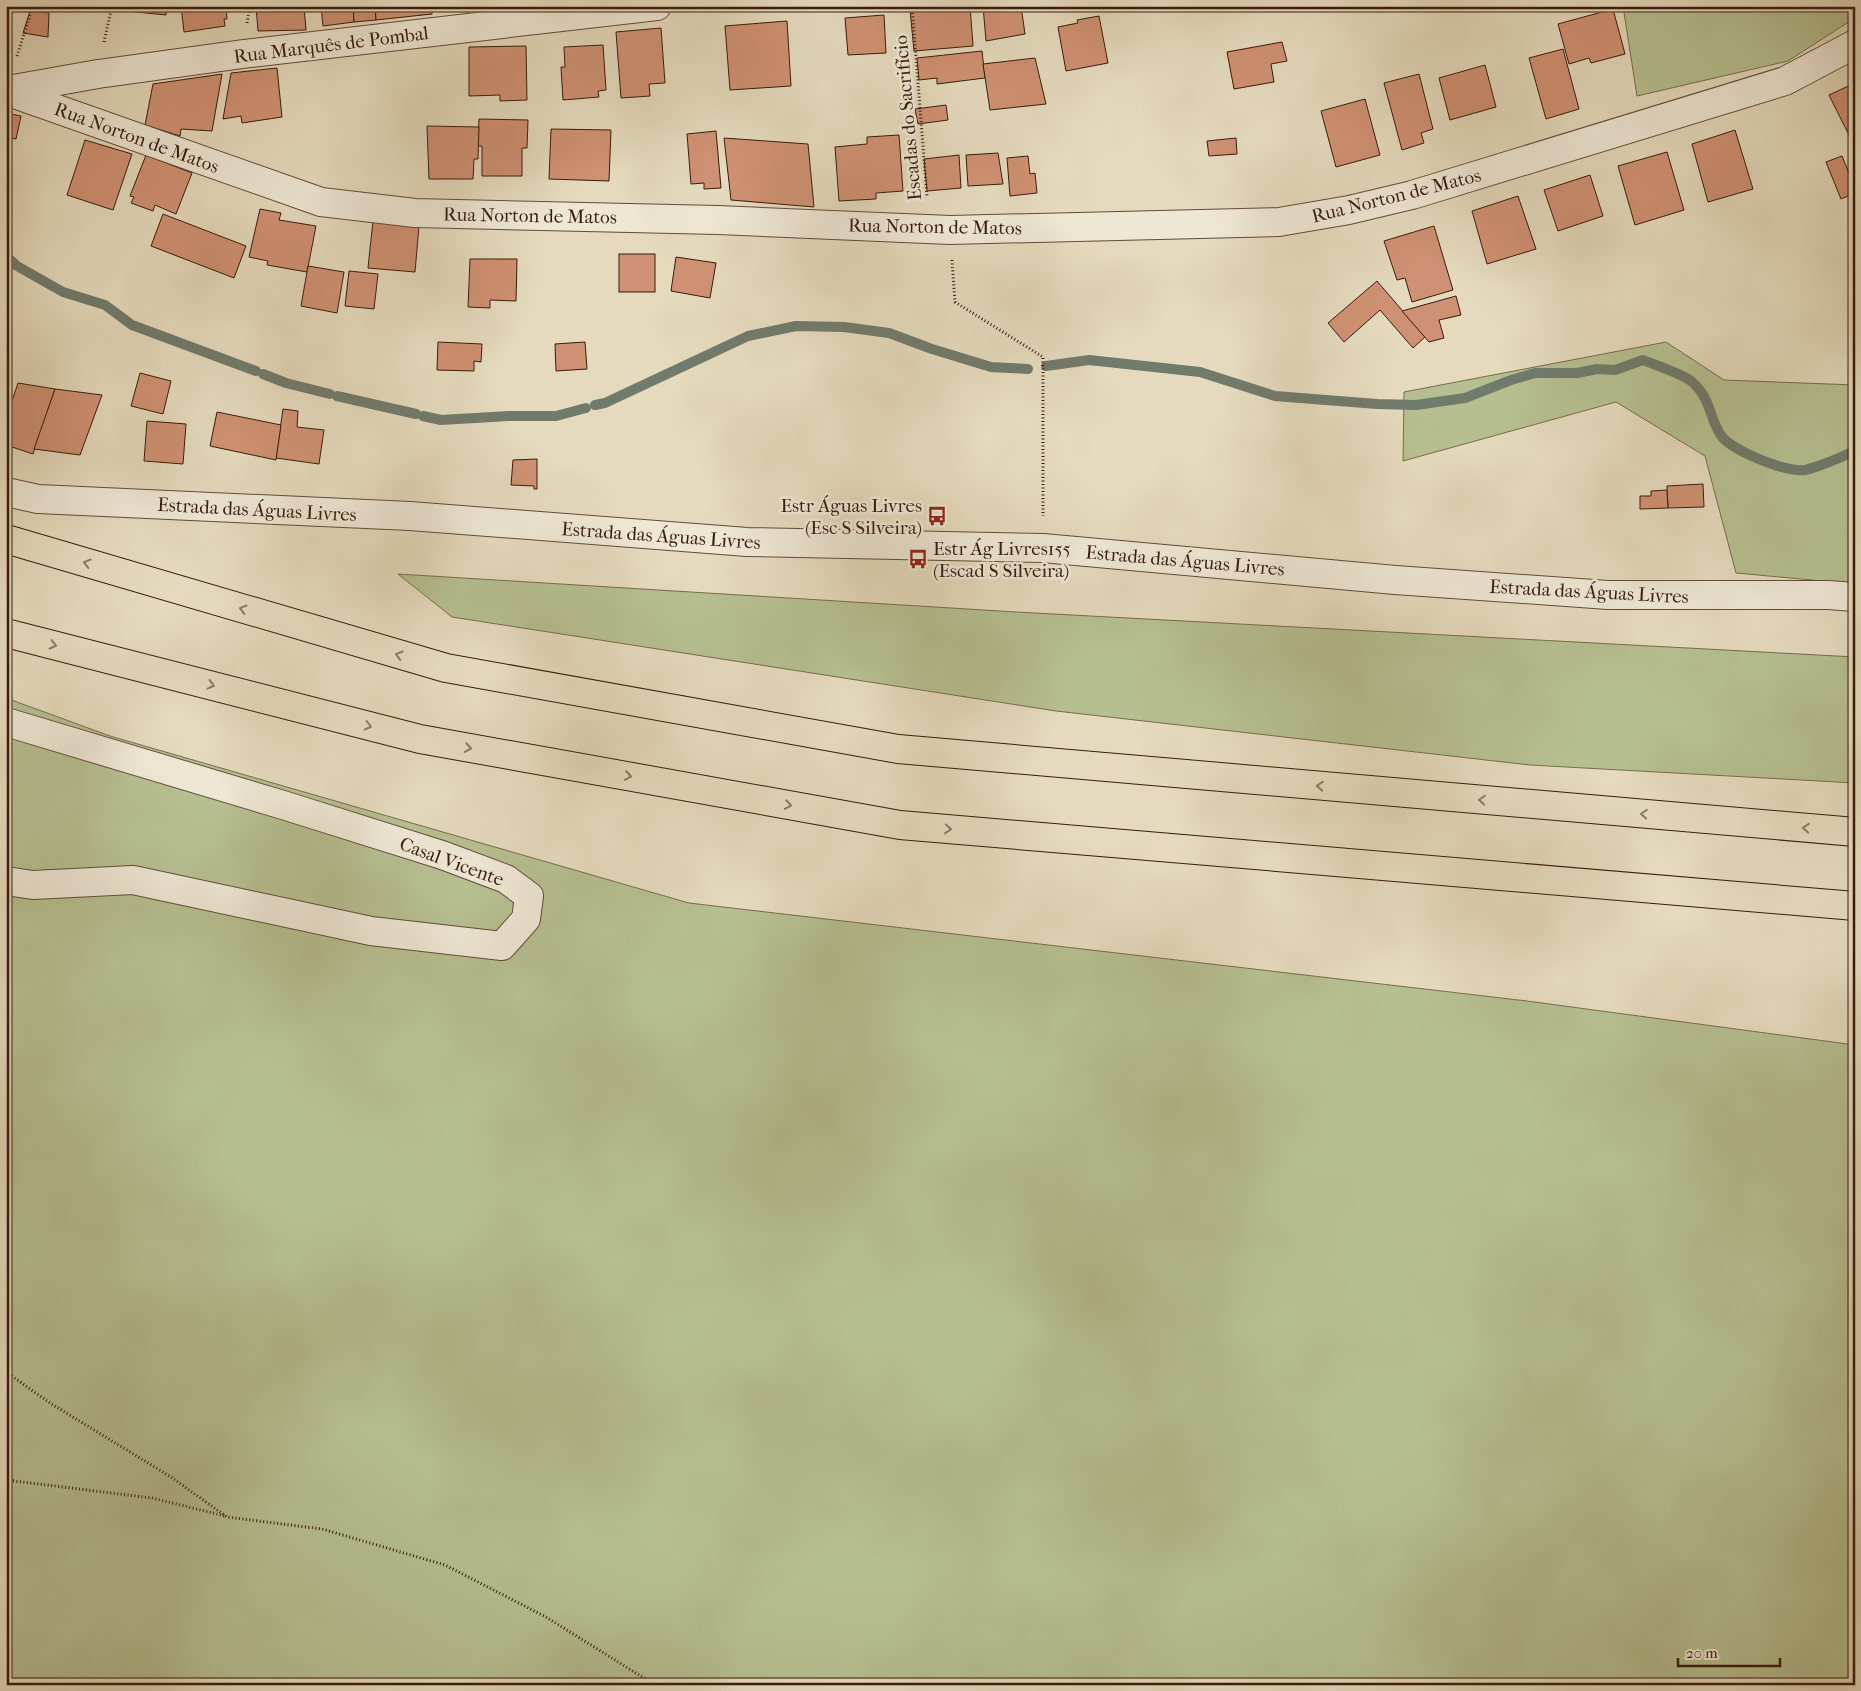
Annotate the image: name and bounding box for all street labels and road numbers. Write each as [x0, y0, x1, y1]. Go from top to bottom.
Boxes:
street label: Rua Marquês de Pombal [232, 22, 430, 68]
street label: Escadas do Sacrifício [890, 34, 926, 202]
street label: Rua Norton de Matos [51, 98, 222, 178]
street label: Rua Norton de Matos [1309, 164, 1483, 228]
street label: Rua Norton de Matos [443, 203, 617, 229]
street label: Rua Norton de Matos [848, 214, 1022, 240]
street label: Estrada das Águas Livres [157, 494, 357, 526]
street label: Estrada das Águas Livres [561, 518, 761, 554]
street label: Estrada das Águas Livres [1084, 541, 1285, 581]
street label: Estrada das Águas Livres [1489, 576, 1689, 608]
street label: Casal Vicente [397, 833, 507, 891]

